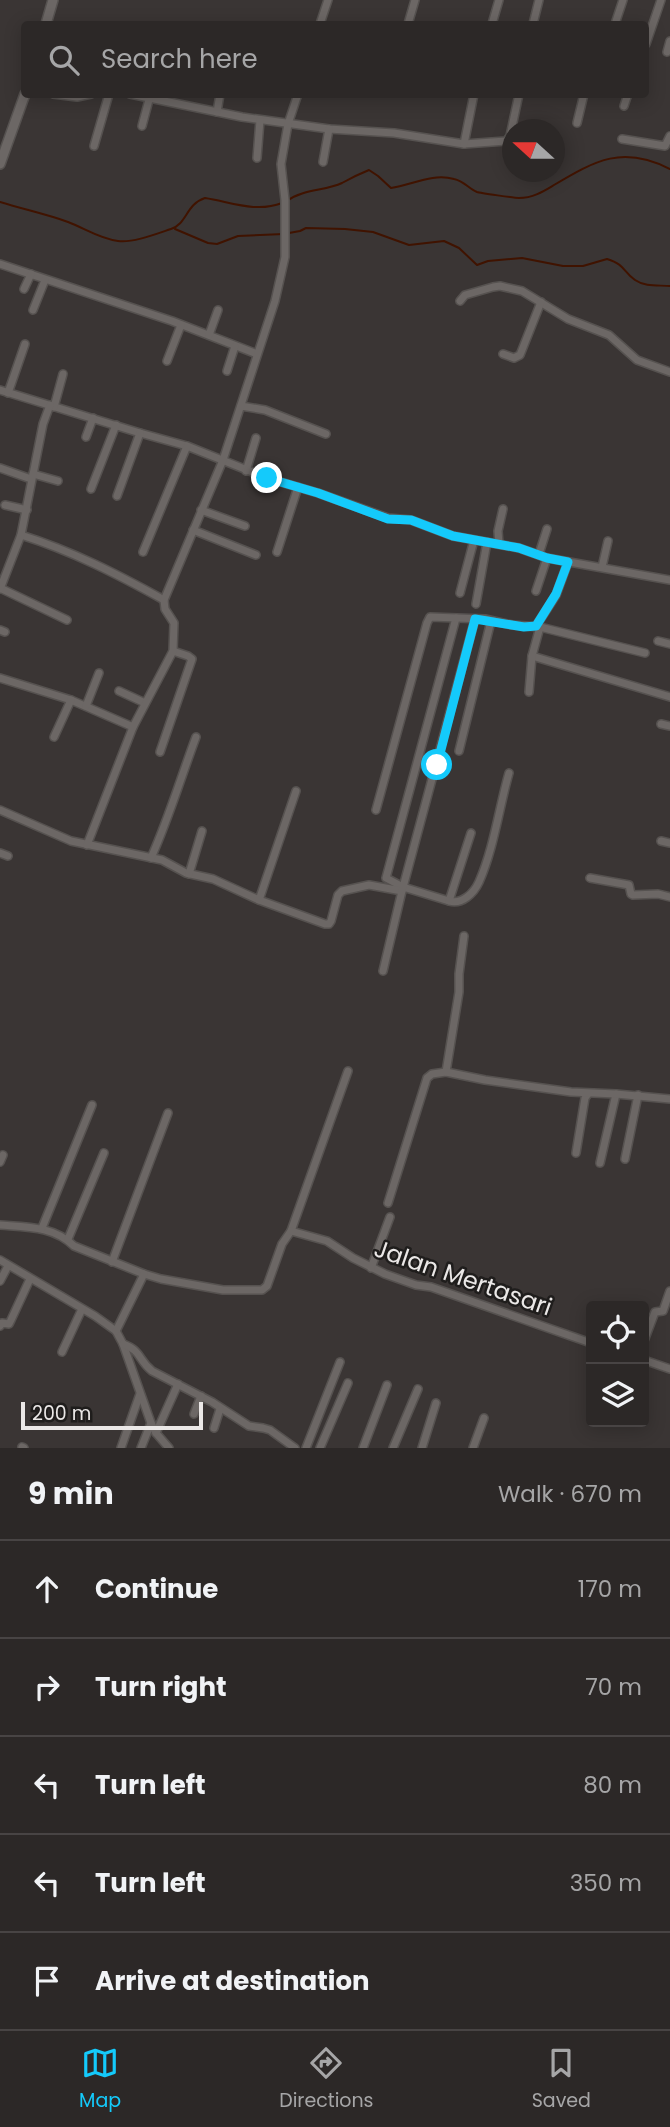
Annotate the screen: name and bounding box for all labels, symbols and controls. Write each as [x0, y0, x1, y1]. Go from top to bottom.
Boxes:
search box [21, 21, 649, 98]
icon: search [45, 41, 83, 79]
text: Search here [101, 41, 258, 77]
north arrow [502, 119, 565, 182]
route end [251, 462, 282, 493]
route start [421, 749, 452, 780]
street label: Jalan Mertasari [370, 1232, 556, 1323]
map controls [586, 1301, 649, 1427]
button: locate [586, 1301, 649, 1364]
button: layers [586, 1364, 649, 1427]
scale bar [21, 1399, 203, 1431]
text: 200 m [32, 1400, 91, 1427]
text: 9 min [28, 1472, 114, 1515]
text: Walk · 670 m [498, 1478, 642, 1510]
icon: ahead [28, 1570, 66, 1608]
text: Continue [95, 1571, 218, 1607]
text: 170 m [578, 1573, 642, 1605]
icon: right [28, 1668, 66, 1706]
text: Turn right [95, 1669, 227, 1705]
text: 70 m [585, 1671, 642, 1703]
icon: left [28, 1766, 66, 1804]
text: Turn left [95, 1767, 206, 1803]
text: 80 m [583, 1769, 642, 1801]
icon: left [28, 1864, 66, 1902]
text: Turn left [95, 1865, 206, 1901]
text: 350 m [570, 1867, 642, 1899]
icon: arrive [28, 1962, 66, 2000]
text: Arrive at destination [95, 1963, 370, 1999]
tab: Map [79, 2044, 121, 2115]
tab: Directions [279, 2044, 374, 2115]
tab: Saved [532, 2044, 591, 2115]

